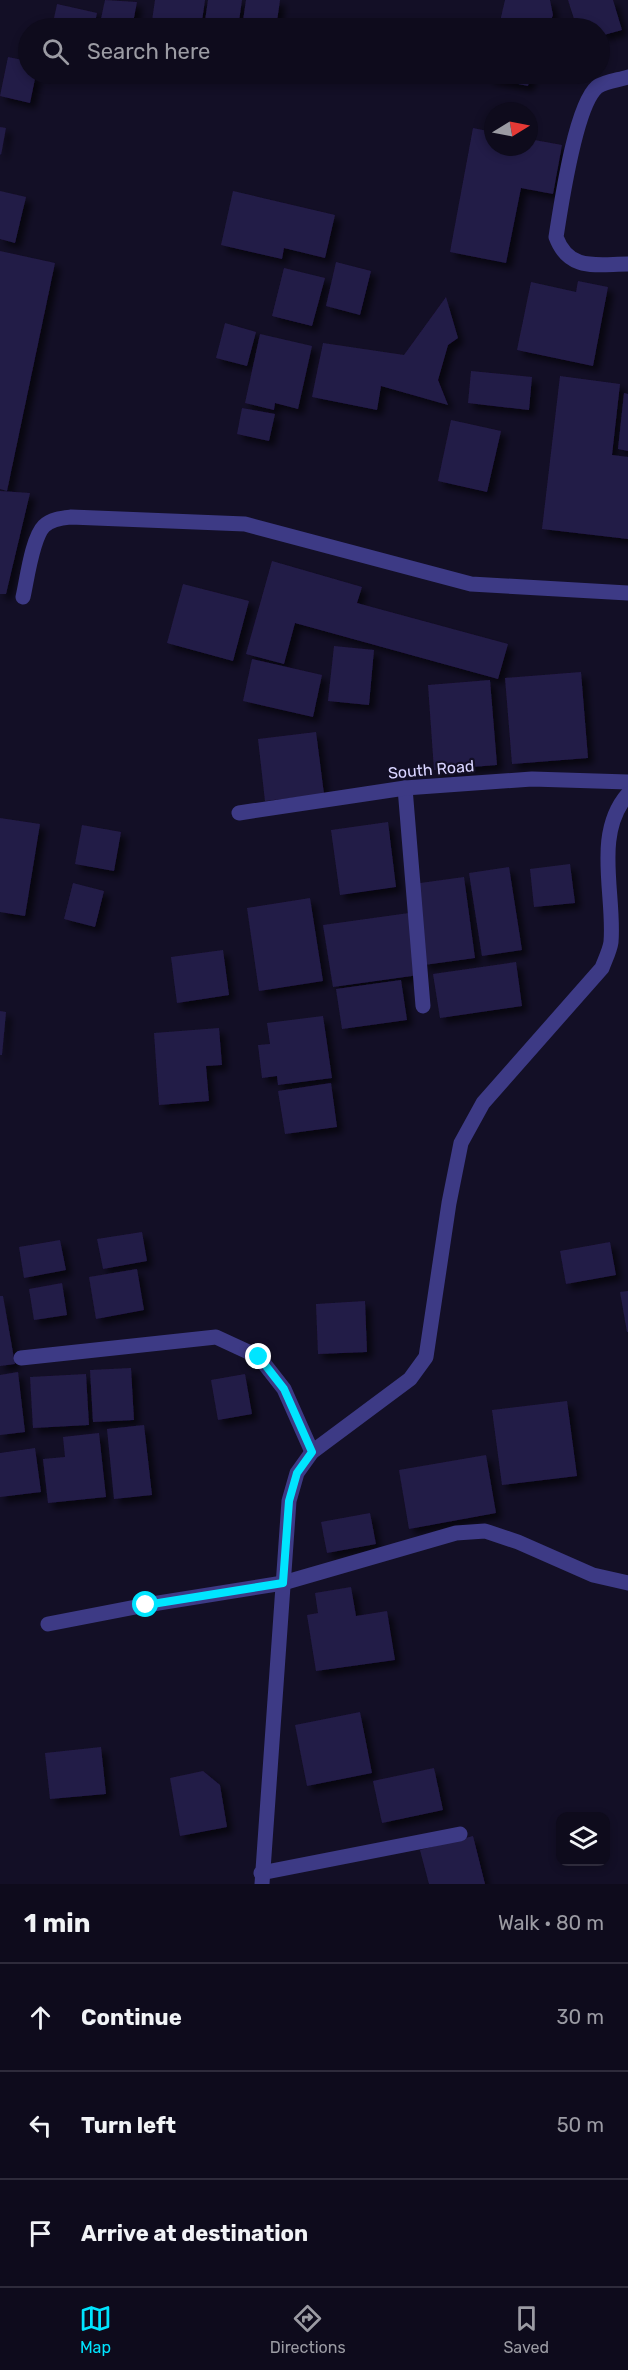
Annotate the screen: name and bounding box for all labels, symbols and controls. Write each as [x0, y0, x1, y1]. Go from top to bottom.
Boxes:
search box [18, 18, 610, 84]
icon: search [39, 35, 72, 68]
text: Search here [87, 38, 210, 65]
north arrow [484, 102, 538, 156]
street label: South Road [387, 756, 475, 783]
route end [245, 1343, 271, 1369]
route start [132, 1591, 158, 1617]
map controls [556, 1812, 610, 1866]
button: layers [556, 1812, 610, 1866]
text: 1 min [24, 1908, 90, 1939]
text: Walk · 80 m [498, 1911, 604, 1935]
icon: ahead [24, 2001, 57, 2034]
text: Continue [81, 2004, 182, 2031]
text: 30 m [557, 2005, 604, 2029]
icon: left [24, 2109, 57, 2142]
text: Turn left [81, 2112, 176, 2139]
text: 50 m [557, 2113, 604, 2137]
icon: arrive [24, 2217, 57, 2250]
text: Arrive at destination [81, 2220, 308, 2247]
tab: Map [79, 2302, 112, 2357]
tab: Directions [270, 2302, 346, 2357]
tab: Saved [503, 2302, 549, 2357]

